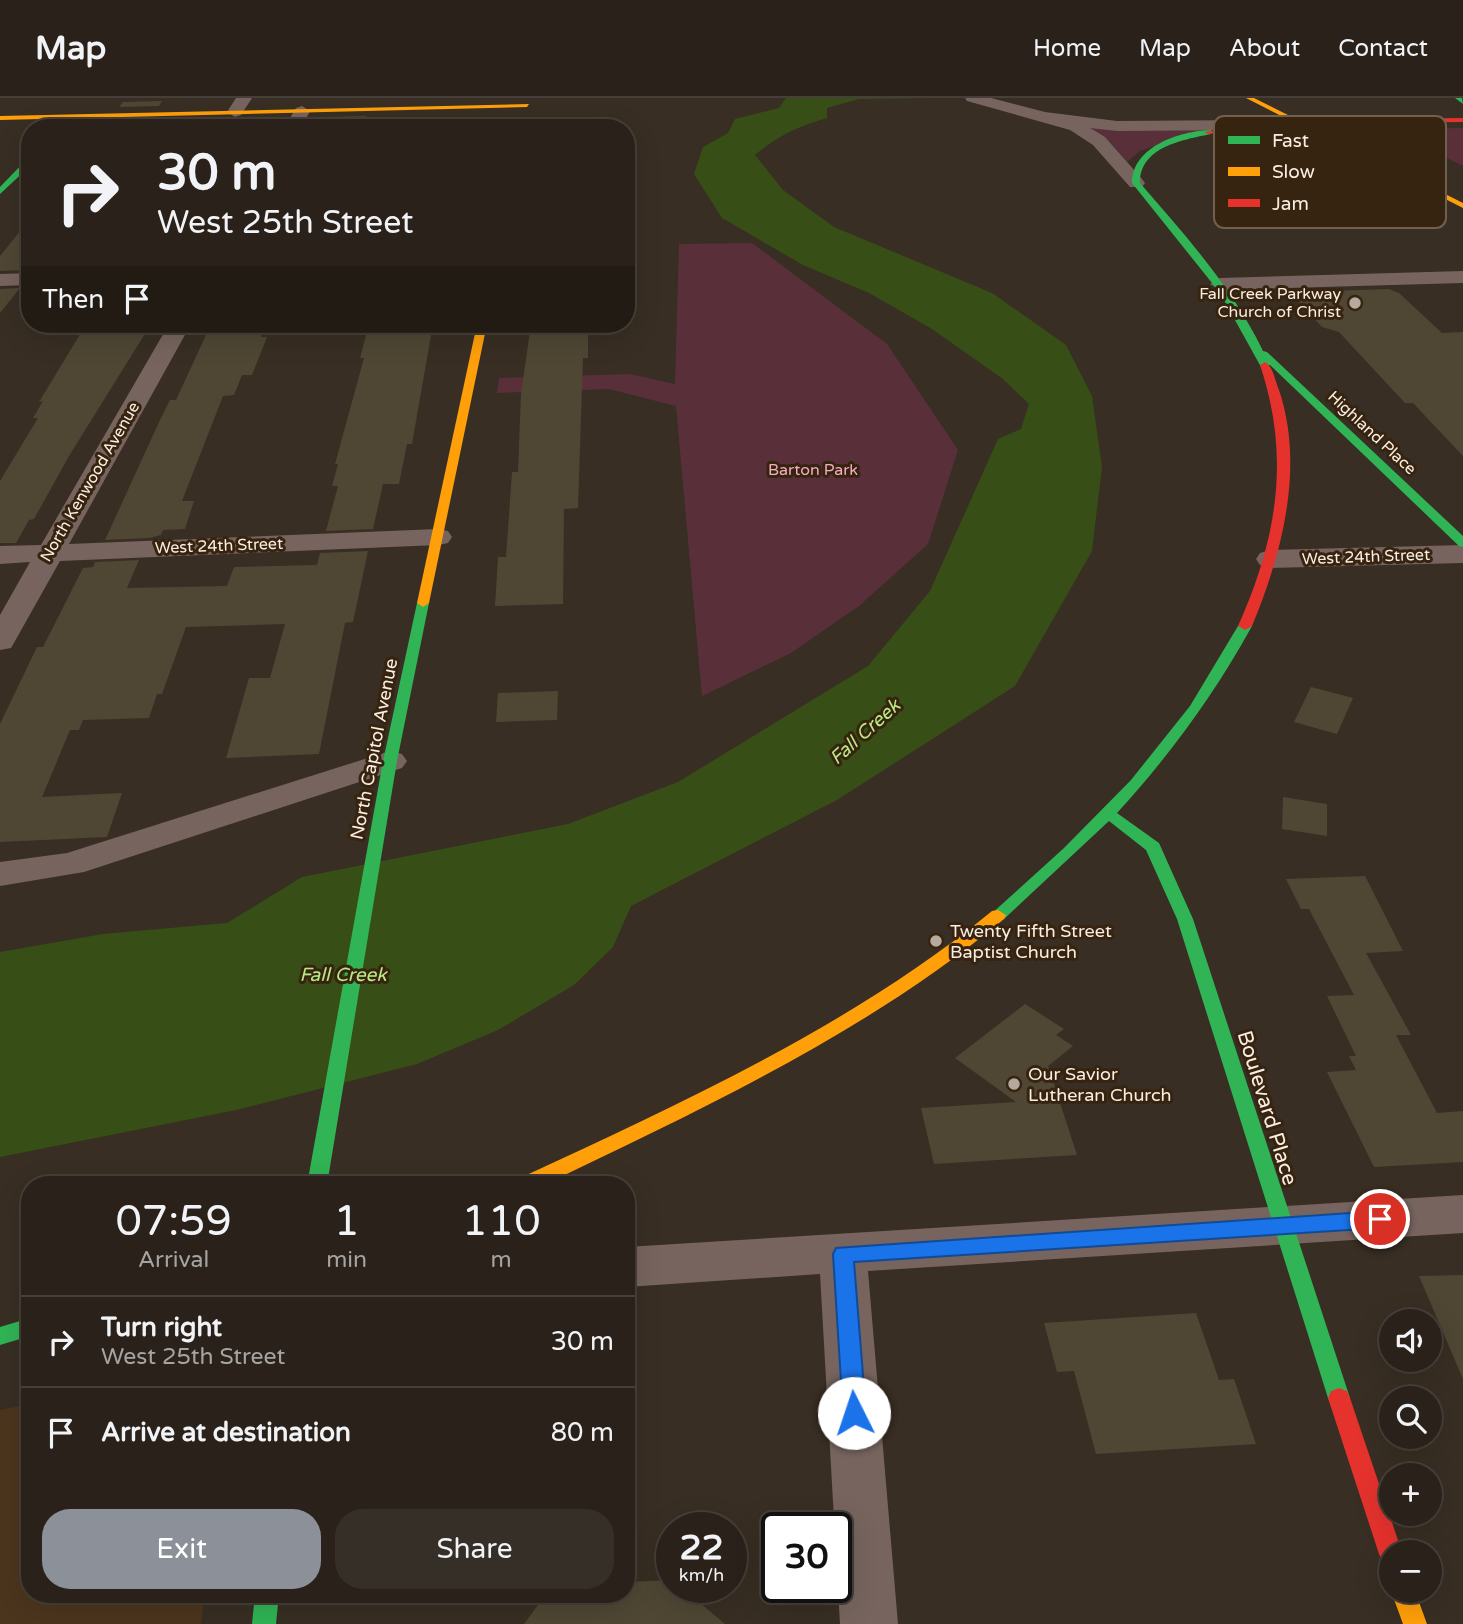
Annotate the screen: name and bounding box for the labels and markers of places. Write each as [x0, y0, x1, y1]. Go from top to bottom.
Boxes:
place label: Fall Creek Parkway Church of Christ [1199, 284, 1341, 322]
marker: Fall Creek Parkway Church of Christ [1347, 295, 1363, 311]
place label: Twenty Fifth Street Baptist Church [950, 920, 1112, 963]
marker: Twenty Fifth Street Baptist Church [928, 933, 944, 949]
place label: Our Savior Lutheran Church [1028, 1063, 1172, 1106]
marker: Our Savior Lutheran Church [1006, 1076, 1022, 1092]
pin [1350, 1189, 1410, 1249]

